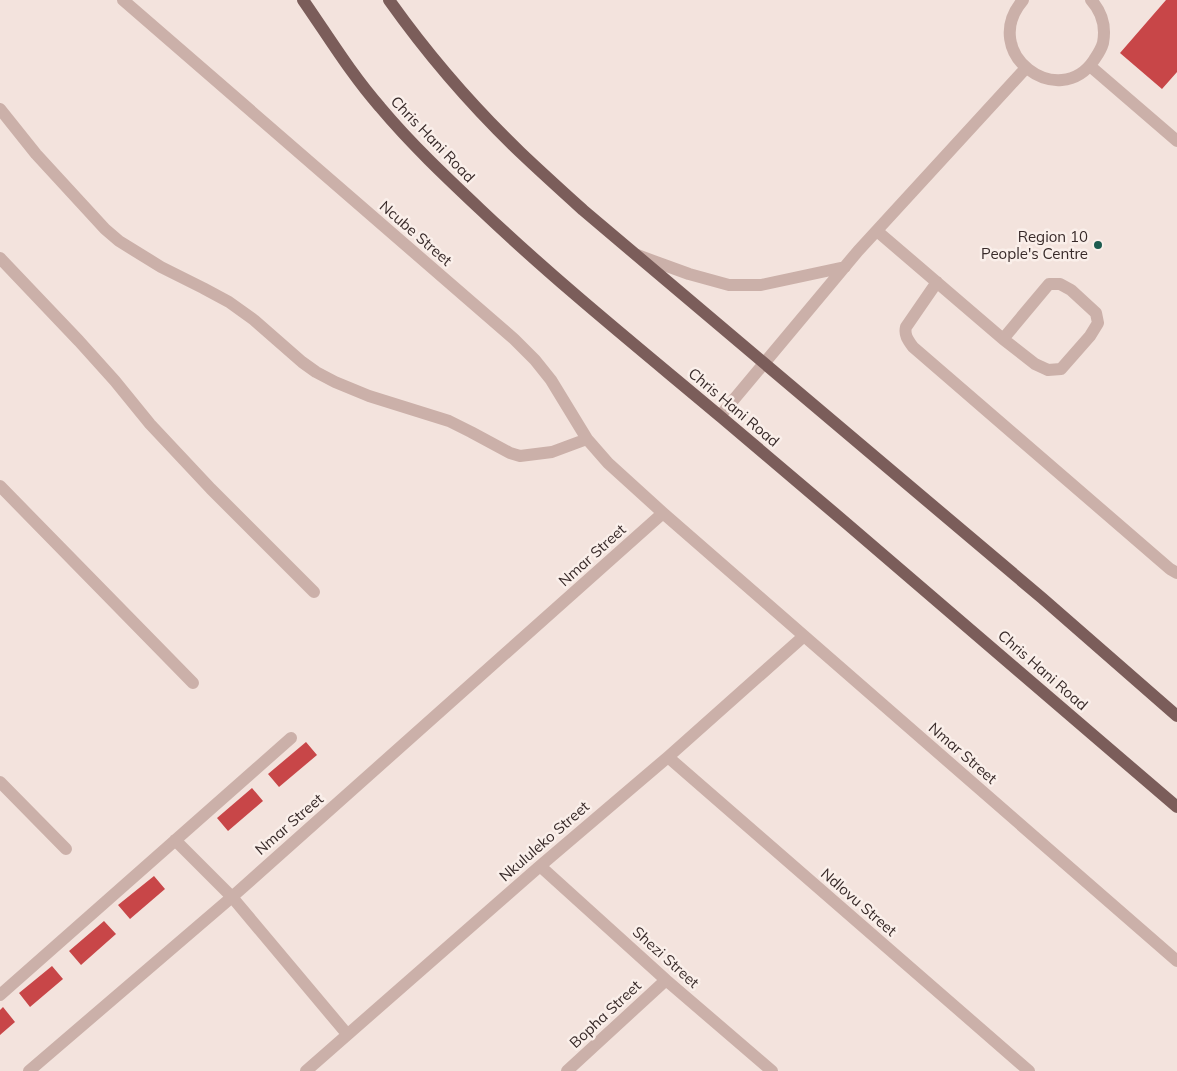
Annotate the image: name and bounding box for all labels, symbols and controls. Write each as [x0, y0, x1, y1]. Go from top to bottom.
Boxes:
street label: Chris Hani Road [387, 92, 479, 186]
street label: Ncube Street [376, 196, 456, 270]
place label: Region 10 People's Centre [981, 227, 1088, 263]
marker: Region 10 People's Centre [1092, 239, 1104, 251]
street label: Chris Hani Road [685, 363, 783, 451]
street label: Nmar Street [554, 520, 630, 590]
street label: Chris Hani Road [994, 626, 1092, 714]
street label: Nmar Street [925, 718, 1001, 788]
street label: Nmar Street [251, 789, 327, 859]
street label: Nkululeko Street [495, 797, 593, 885]
street label: Ndlovu Street [817, 864, 901, 940]
street label: Shezi Street [629, 922, 703, 992]
street label: Bopha Street [565, 976, 645, 1052]

